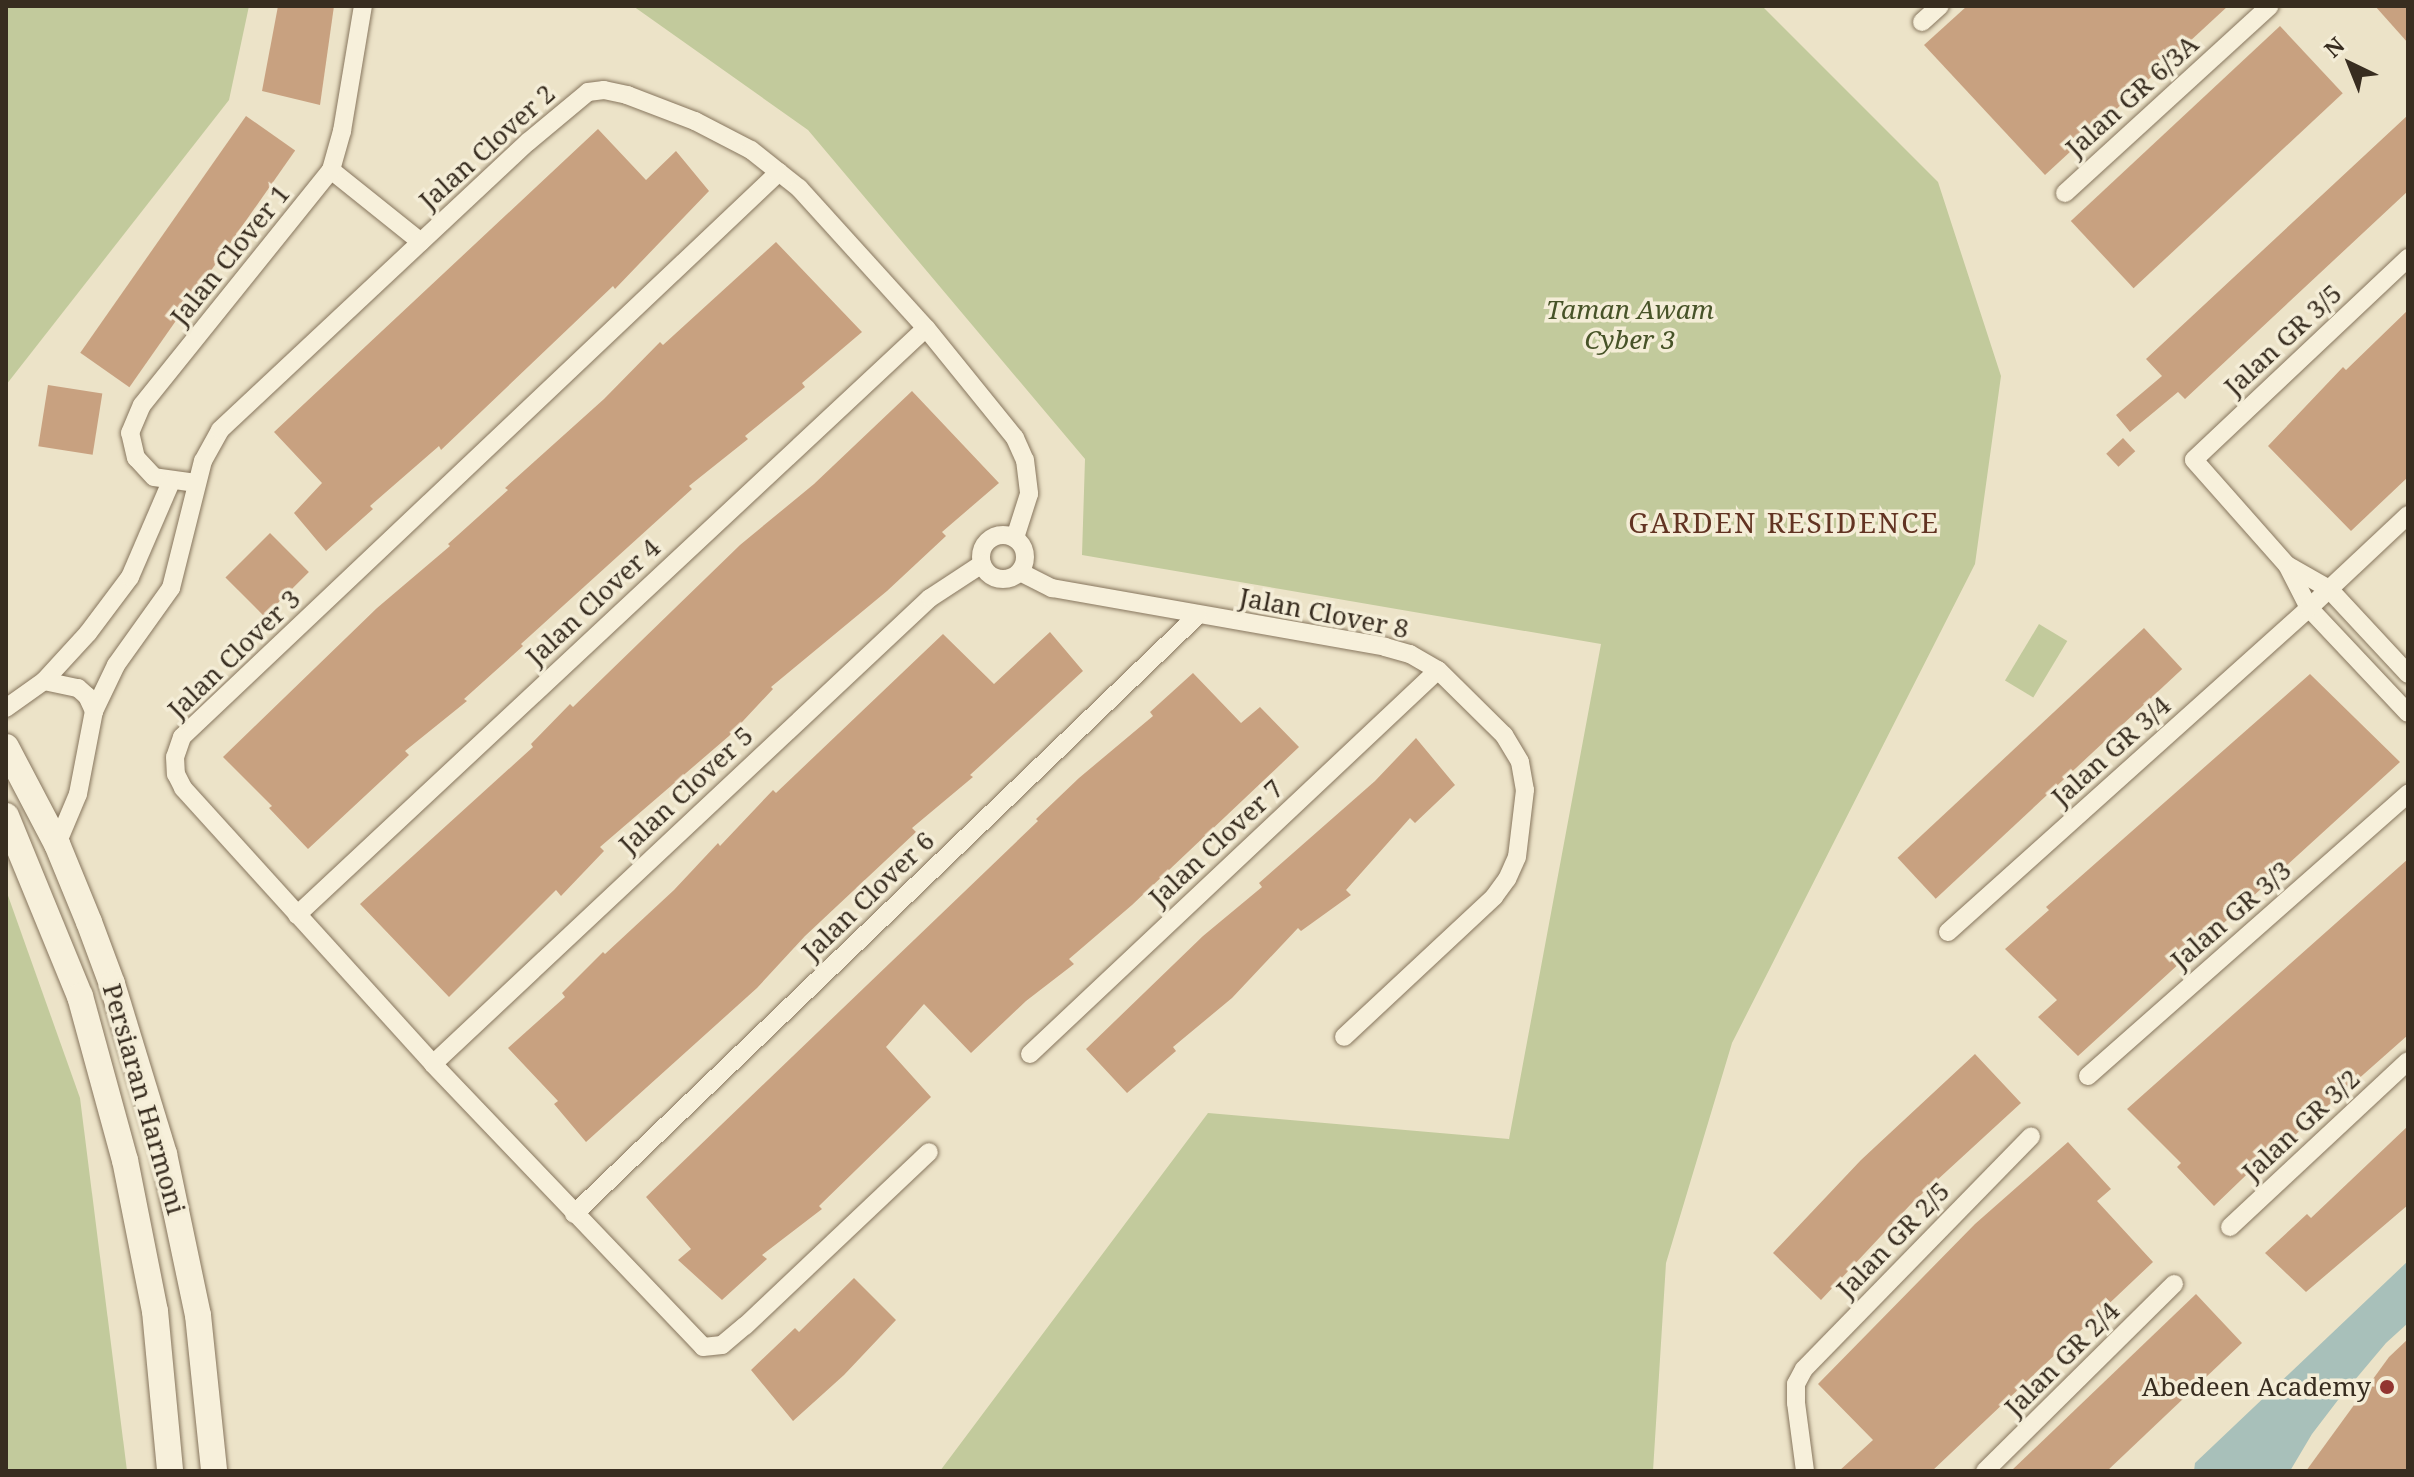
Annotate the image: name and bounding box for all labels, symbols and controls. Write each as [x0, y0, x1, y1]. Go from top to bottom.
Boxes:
north arrow [2310, 24, 2390, 104]
street label: Jalan GR 6/3A [2059, 28, 2205, 164]
text: N [2317, 30, 2350, 63]
street label: Jalan Clover 2 [413, 78, 561, 216]
street label: Jalan Clover 1 [164, 178, 296, 332]
street label: Jalan GR 3/5 [2218, 278, 2348, 402]
park label: Taman Awam Cyber 3 [1546, 294, 1714, 356]
district label: GARDEN RESIDENCE [1628, 505, 1940, 539]
street label: Jalan Clover 4 [520, 532, 666, 672]
street label: Jalan Clover 8 [1237, 581, 1411, 645]
street label: Jalan Clover 3 [161, 583, 307, 725]
street label: Jalan GR 3/4 [2045, 690, 2177, 812]
street label: Jalan Clover 5 [613, 720, 759, 860]
street label: Jalan Clover 7 [1143, 773, 1289, 913]
street label: Jalan Clover 6 [795, 825, 941, 967]
street label: Jalan GR 3/3 [2165, 854, 2297, 976]
street label: Persiaran Harmoni [96, 980, 192, 1218]
street label: Jalan GR 3/2 [2236, 1063, 2366, 1187]
street label: Jalan GR 2/5 [1830, 1176, 1956, 1304]
street label: Jalan GR 2/4 [1998, 1295, 2126, 1423]
place label: Abedeen Academy [2142, 1371, 2371, 1403]
marker: Abedeen Academy [2378, 1378, 2396, 1396]

